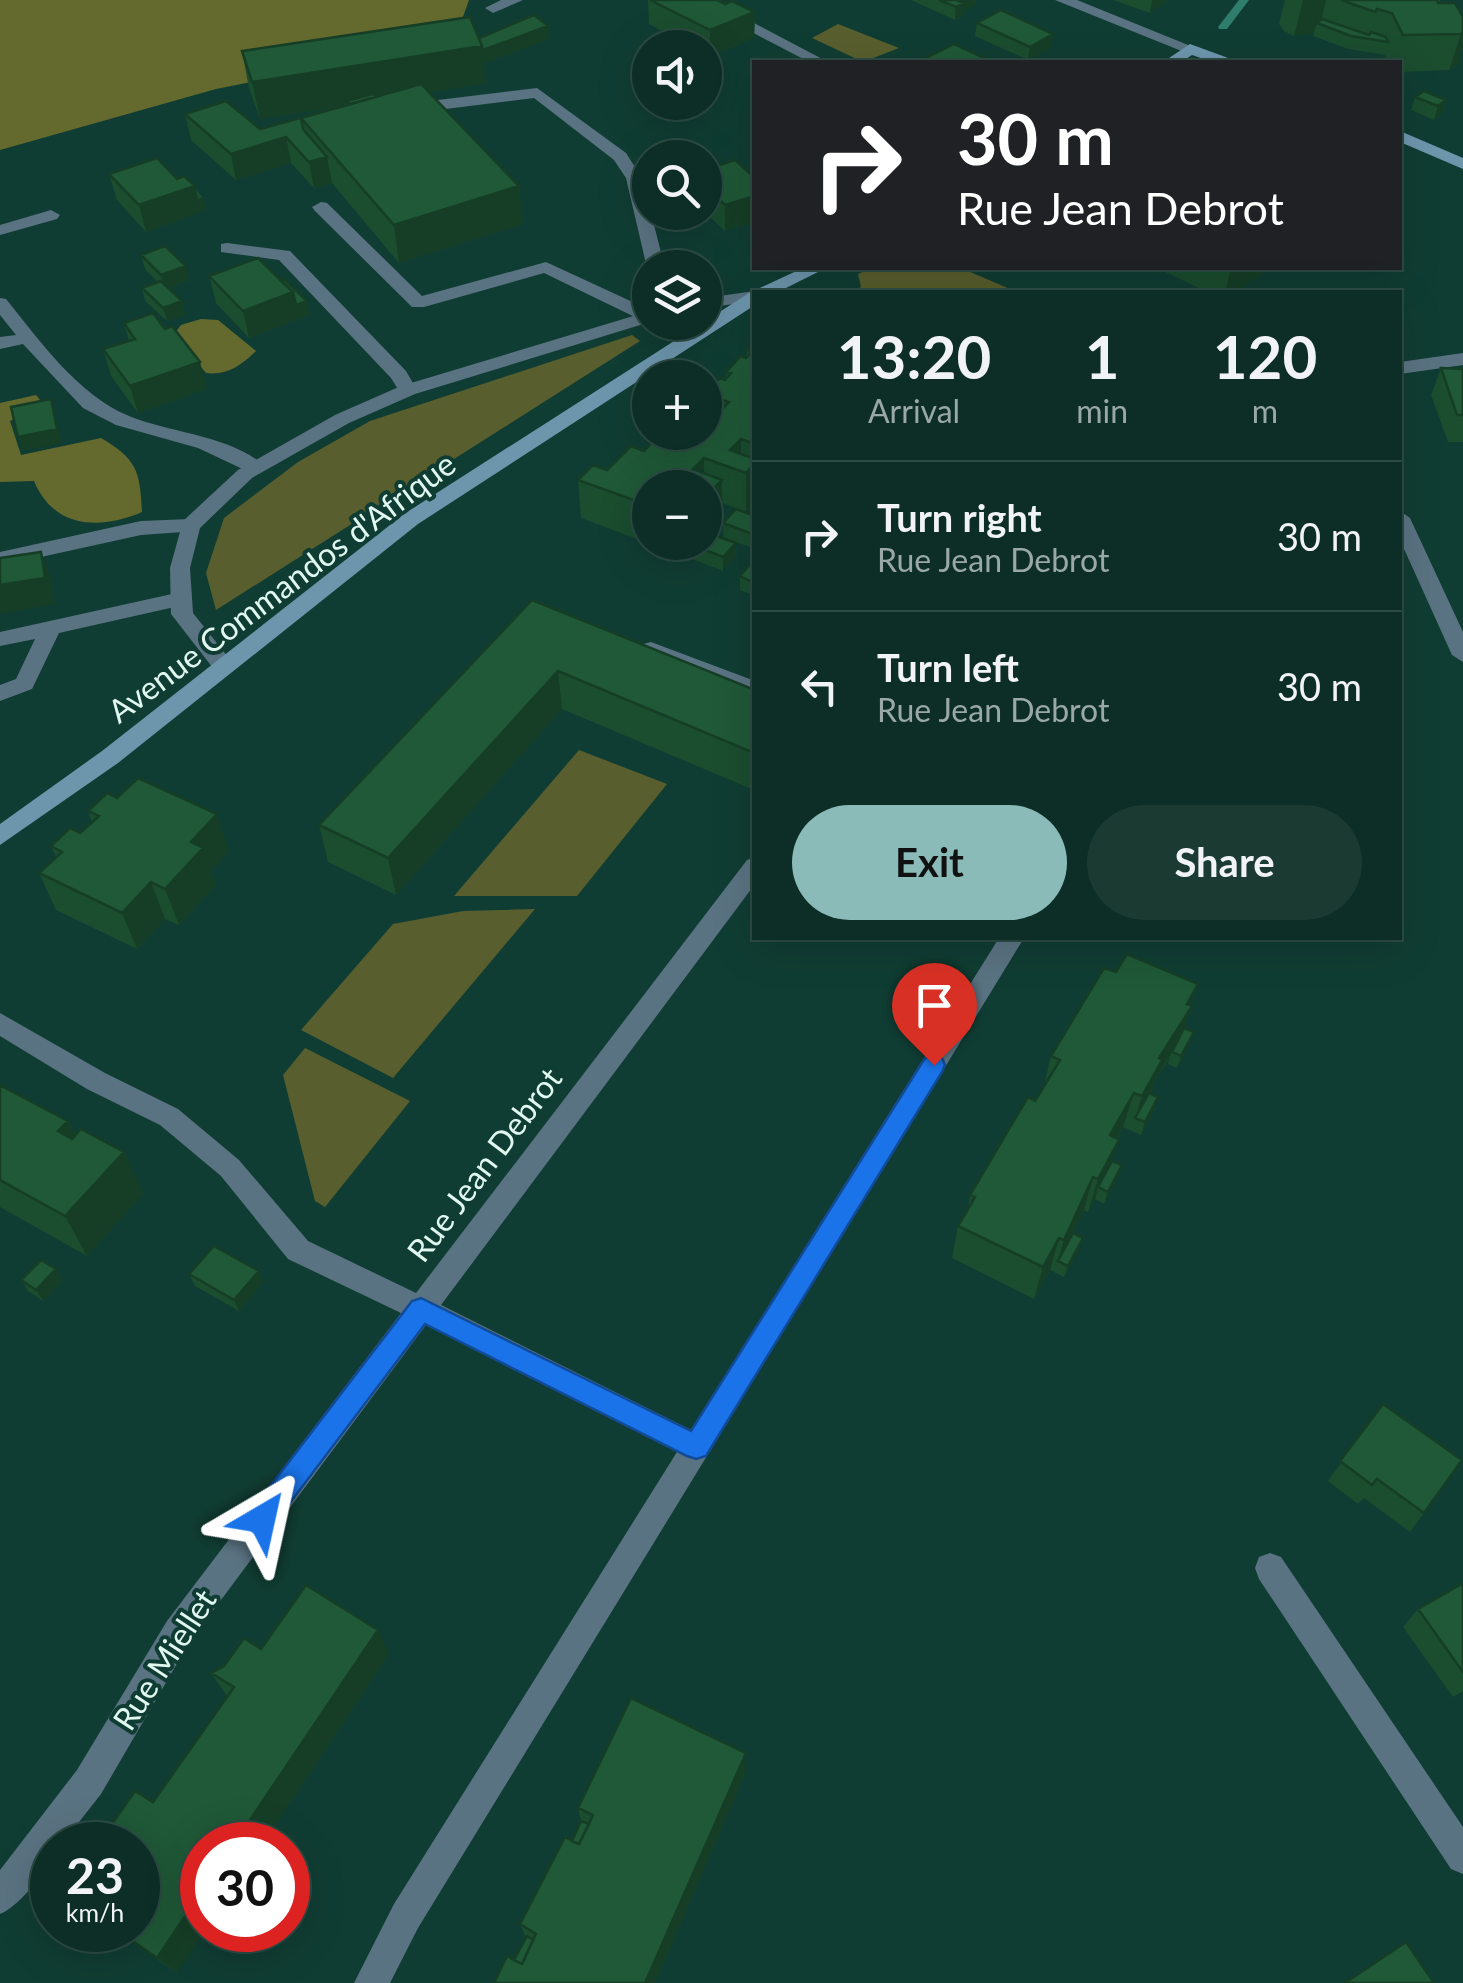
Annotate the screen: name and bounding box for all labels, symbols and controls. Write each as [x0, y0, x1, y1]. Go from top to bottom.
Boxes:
map controls [632, 30, 722, 560]
button: sound [632, 30, 722, 120]
text: 30 m [957, 96, 1114, 180]
icon: right [792, 100, 922, 230]
button: search [632, 140, 722, 230]
text: Rue Jean Debrot [957, 181, 1284, 235]
button: layers [632, 250, 722, 340]
text: 13:20 [837, 320, 991, 392]
text: 1 [1085, 320, 1120, 392]
text: 120 [1213, 320, 1317, 392]
button: + [632, 360, 722, 450]
text: Arrival [868, 391, 960, 430]
text: min [1076, 391, 1128, 430]
text: m [1252, 391, 1278, 430]
street label: Avenue Commandos d'Afrique [100, 443, 462, 730]
button: − [632, 470, 722, 560]
text: Turn right [877, 494, 1042, 540]
icon: right [792, 509, 847, 564]
text: 30 m [1277, 513, 1362, 559]
text: Rue Jean Debrot [877, 540, 1109, 579]
text: Turn left [877, 644, 1019, 690]
icon: left [792, 659, 847, 714]
text: 30 m [1277, 663, 1362, 709]
text: Rue Jean Debrot [877, 690, 1109, 729]
button: Exit [792, 805, 1067, 920]
button: Share [1087, 805, 1362, 920]
pin [892, 963, 977, 1066]
icon: arrive [907, 978, 962, 1033]
street label: Rue Jean Debrot [398, 1059, 570, 1269]
position arrow [210, 1467, 314, 1571]
street label: Rue Miellet [104, 1581, 224, 1737]
speed limit sign: 30 [180, 1822, 310, 1952]
text: 23 [66, 1845, 124, 1905]
text: km/h [66, 1897, 124, 1927]

